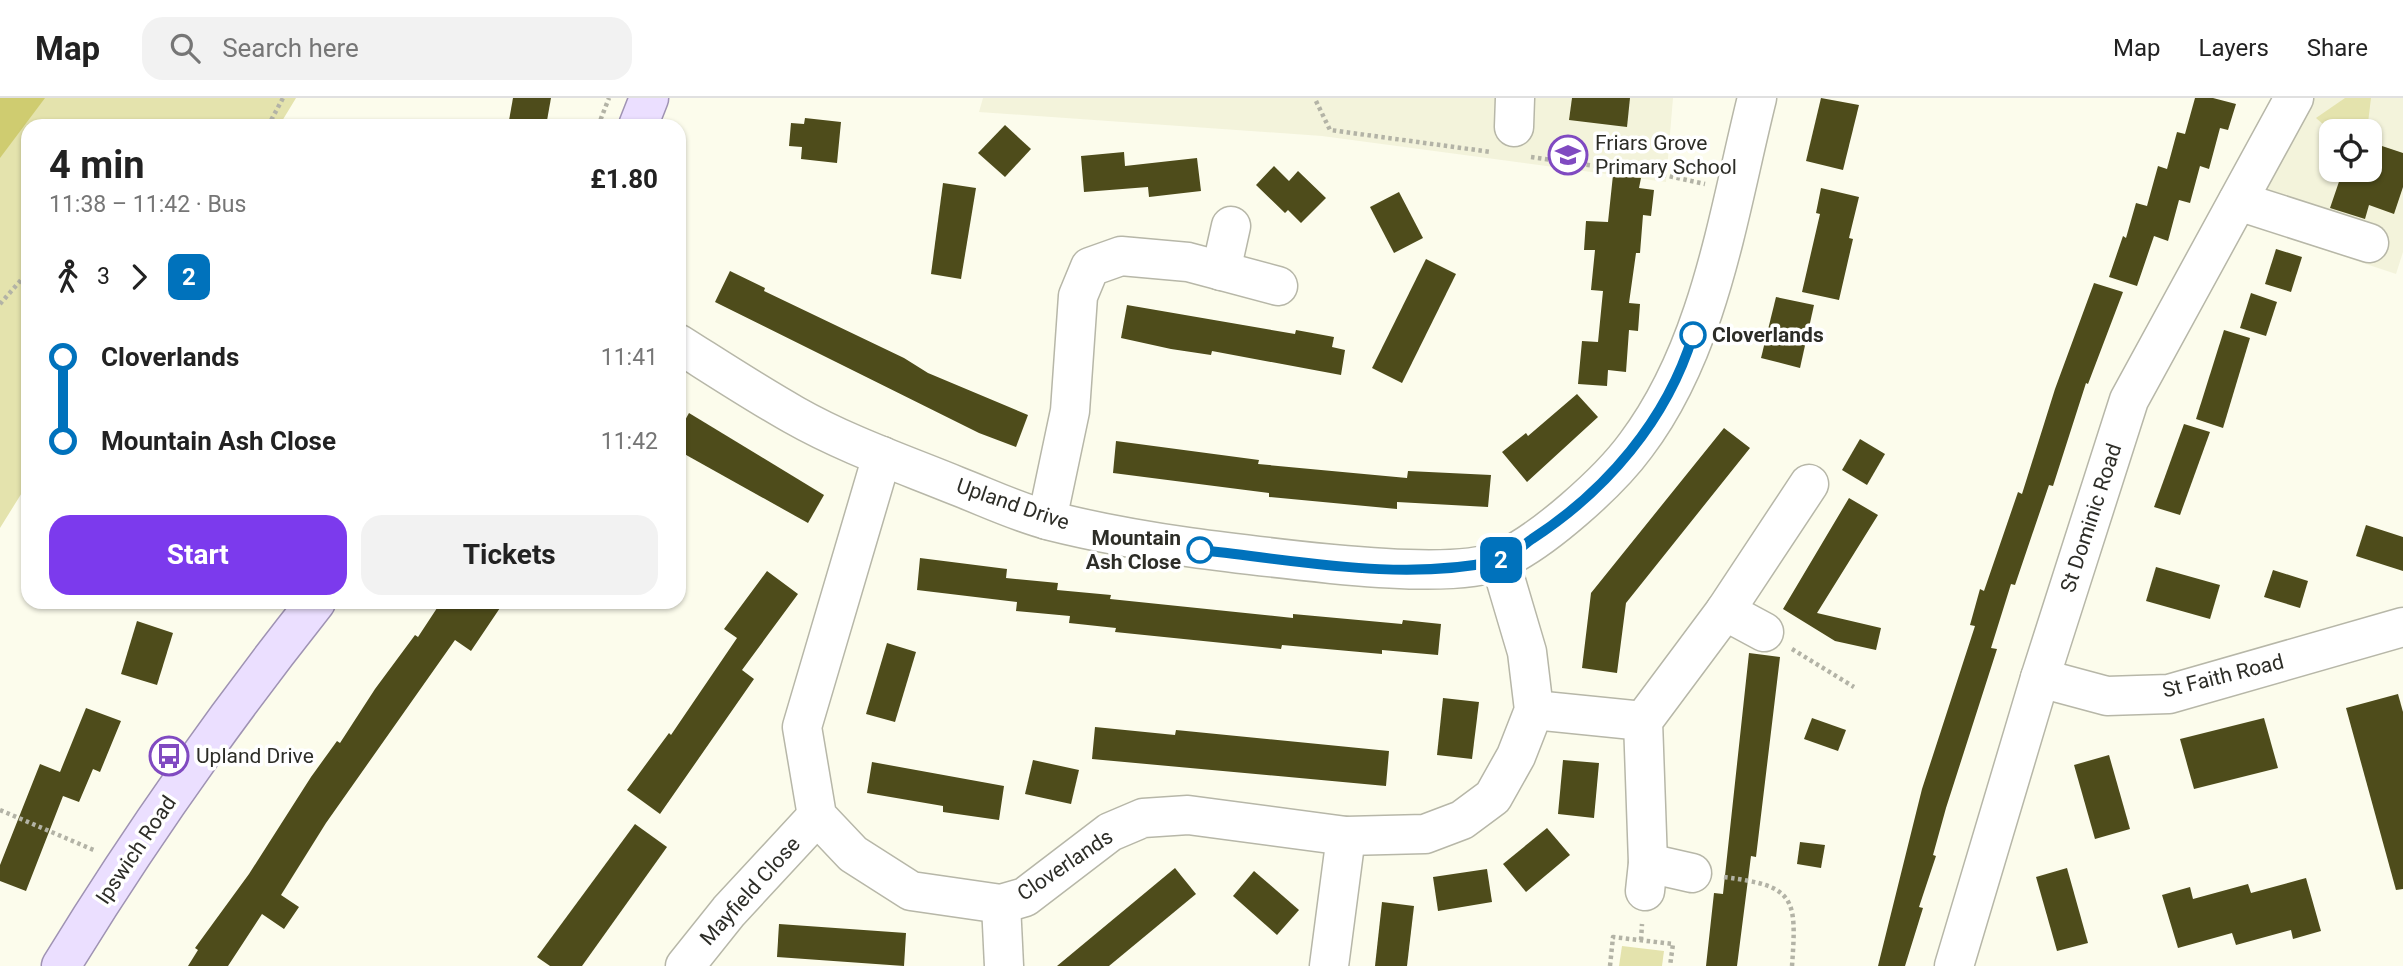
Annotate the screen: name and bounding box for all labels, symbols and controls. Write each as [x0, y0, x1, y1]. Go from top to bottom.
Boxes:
search box [142, 17, 632, 80]
text: Map [35, 29, 100, 68]
icon: search [166, 29, 204, 67]
text: Search here [222, 33, 359, 63]
text: Map [2113, 34, 2161, 62]
text: Layers [2199, 34, 2269, 62]
text: Share [2307, 34, 2368, 62]
map controls [2319, 119, 2382, 182]
button: locate [2319, 119, 2382, 182]
place label: Friars Grove Primary School [1595, 131, 1737, 179]
school or university icon: Friars Grove Primary School [1547, 134, 1589, 176]
text: 4 min [49, 143, 145, 187]
text: £1.80 [590, 164, 658, 194]
text: 11:38 – 11:42 · Bus [49, 191, 246, 218]
icon: walk [49, 258, 87, 296]
icon: forward [120, 258, 158, 296]
text: 3 [97, 263, 110, 290]
text: 2 [182, 263, 196, 291]
marker: Cloverlands [1680, 322, 1706, 348]
place label: Cloverlands [1712, 323, 1824, 347]
text: Cloverlands [101, 342, 239, 372]
text: 11:41 [601, 344, 658, 371]
text: Mountain Ash Close [101, 426, 336, 456]
text: 11:42 [601, 428, 658, 455]
street label: St Dominic Road [2056, 441, 2126, 595]
street label: Upland Drive [953, 473, 1073, 535]
button: Start [49, 515, 347, 595]
button: Tickets [361, 515, 658, 595]
place label: Mountain Ash Close [1086, 526, 1181, 574]
marker: Mountain Ash Close [1187, 537, 1213, 563]
line badge: 2 [1478, 537, 1524, 583]
text: 2 [1494, 546, 1508, 574]
street label: St Faith Road [2160, 649, 2286, 703]
bus stop icon: Upland Drive [148, 735, 190, 777]
place label: Upland Drive [196, 744, 314, 768]
street label: Ipswich Road [91, 791, 181, 909]
street label: Cloverlands [1013, 824, 1117, 906]
street label: Mayfield Close [695, 832, 805, 950]

